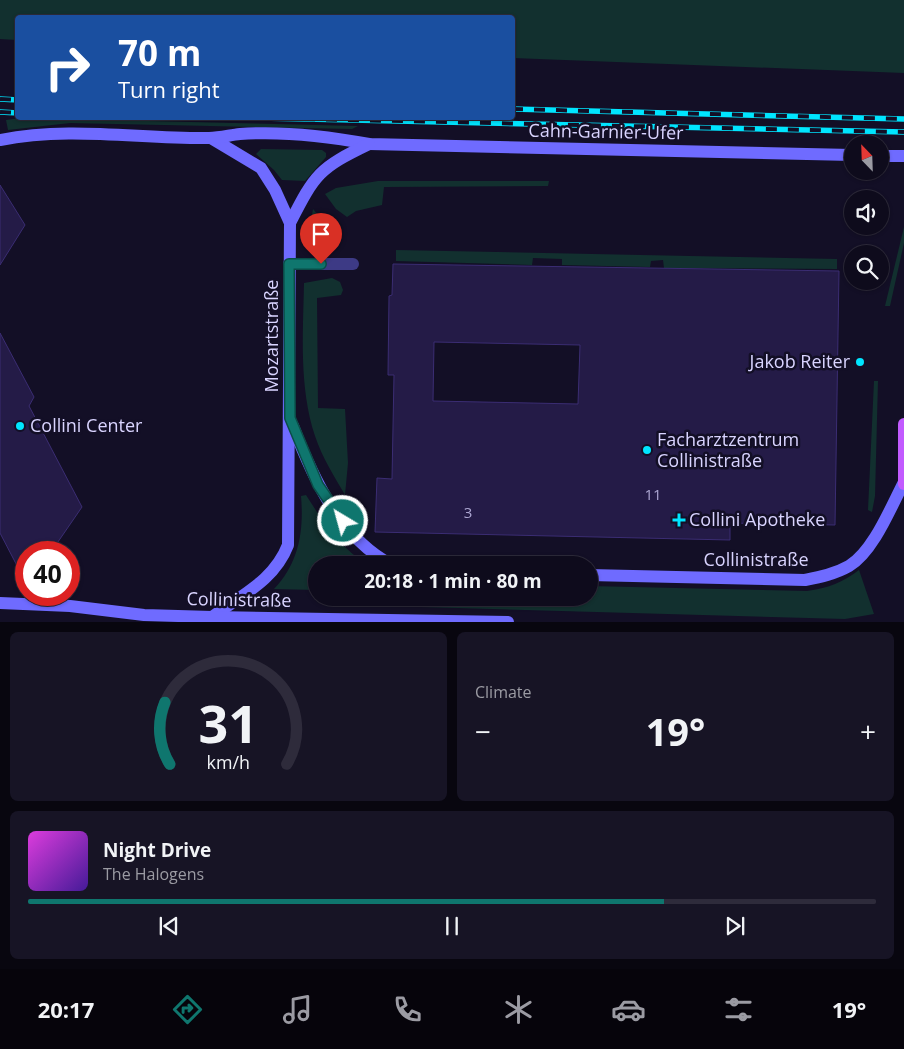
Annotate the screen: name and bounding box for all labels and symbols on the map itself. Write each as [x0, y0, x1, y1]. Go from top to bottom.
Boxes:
street label: Cahn-Garnier-Ufer [528, 118, 684, 144]
north arrow [844, 135, 889, 180]
pin [300, 213, 342, 264]
street label: Mozartstraße [259, 280, 283, 392]
place label: Jakob Reiter [748, 349, 851, 373]
marker: Jakob Reiter [854, 356, 866, 368]
place label: Collini Center [30, 413, 143, 437]
marker: Collini Center [14, 420, 26, 432]
place label: Facharztzentrum Collinistraße [657, 427, 799, 472]
marker: Facharztzentrum Collinistraße [641, 444, 653, 456]
house number: 11 [644, 484, 662, 504]
position arrow [316, 494, 368, 546]
house number: 3 [464, 502, 472, 522]
place label: Collini Apotheke [689, 507, 825, 531]
marker: Collini Apotheke [673, 514, 685, 526]
speed limit sign: 40 [15, 541, 80, 606]
street label: Collinistraße [703, 547, 809, 571]
street label: Collinistraße [186, 586, 292, 612]

